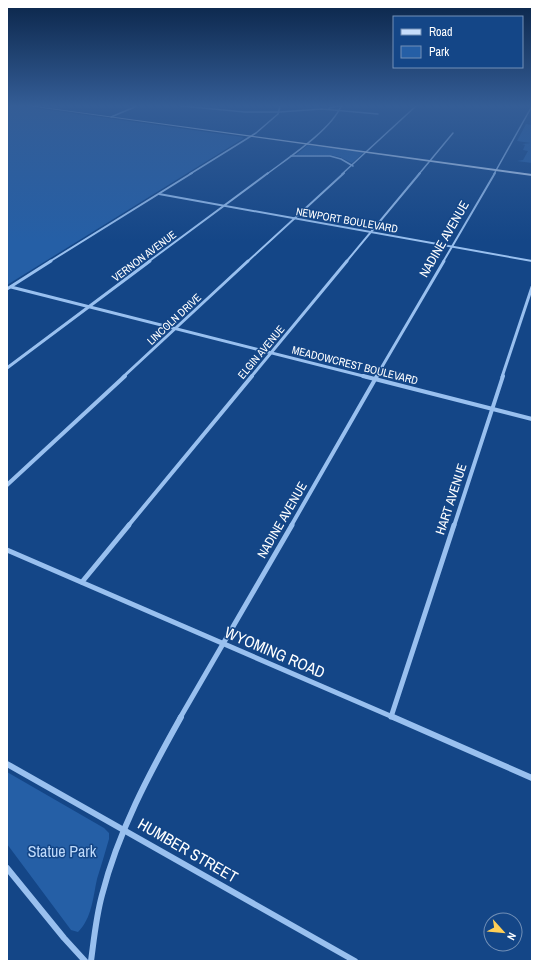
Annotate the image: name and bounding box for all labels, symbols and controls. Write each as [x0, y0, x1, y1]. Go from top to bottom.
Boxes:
legend [393, 16, 523, 68]
text: Road [429, 24, 453, 40]
text: Park [429, 44, 449, 60]
street label: NADINE AVENUE [415, 198, 473, 280]
street label: NEWPORT BOULEVARD [295, 204, 399, 236]
street label: VERNON AVENUE [109, 227, 179, 285]
street label: LINCOLN DRIVE [144, 290, 204, 348]
street label: ELGIN AVENUE [235, 322, 287, 382]
street label: MEADOWCREST BOULEVARD [290, 343, 420, 387]
street label: HART AVENUE [431, 461, 471, 537]
street label: NADINE AVENUE [253, 479, 311, 561]
street label: WYOMING ROAD [221, 621, 329, 683]
street label: HUMBER STREET [134, 812, 242, 888]
park label: Statue Park [28, 840, 97, 862]
north arrow [483, 912, 523, 952]
text: N [504, 930, 520, 943]

